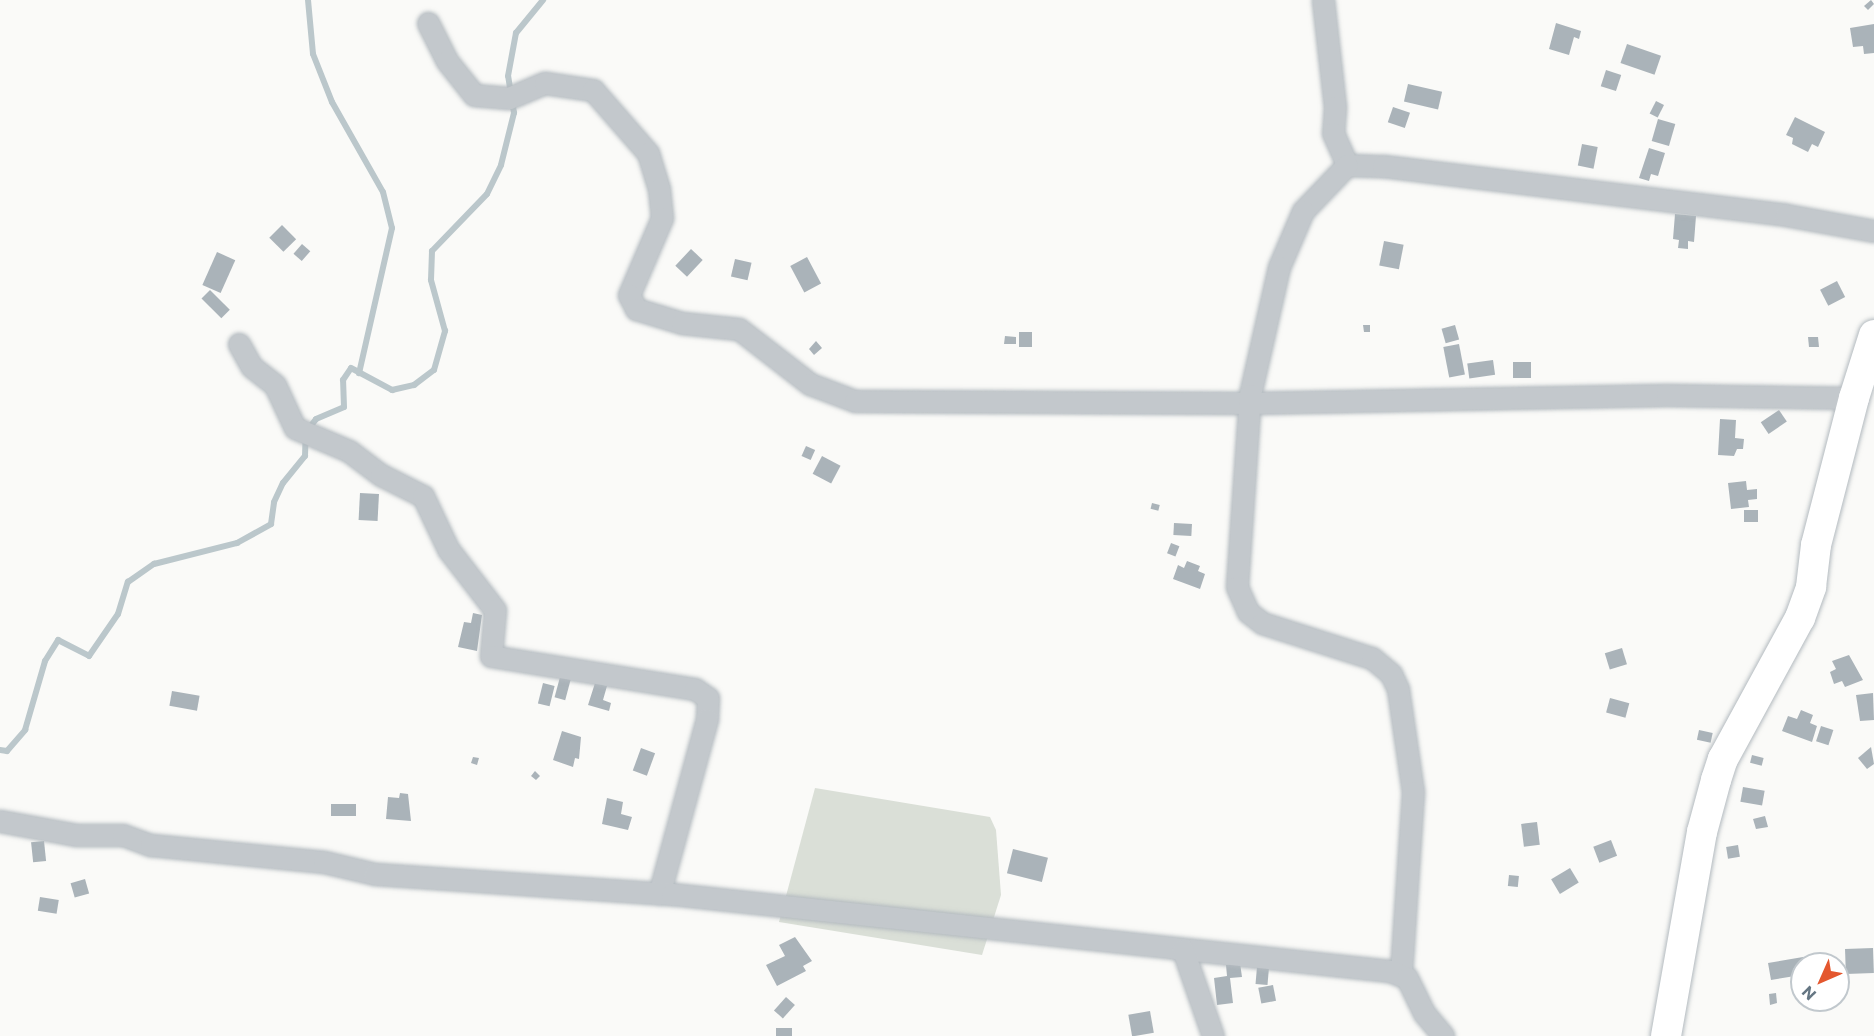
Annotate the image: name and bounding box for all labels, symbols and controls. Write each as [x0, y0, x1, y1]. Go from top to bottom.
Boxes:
north arrow [1790, 952, 1850, 1012]
text: N [1797, 983, 1819, 1005]

